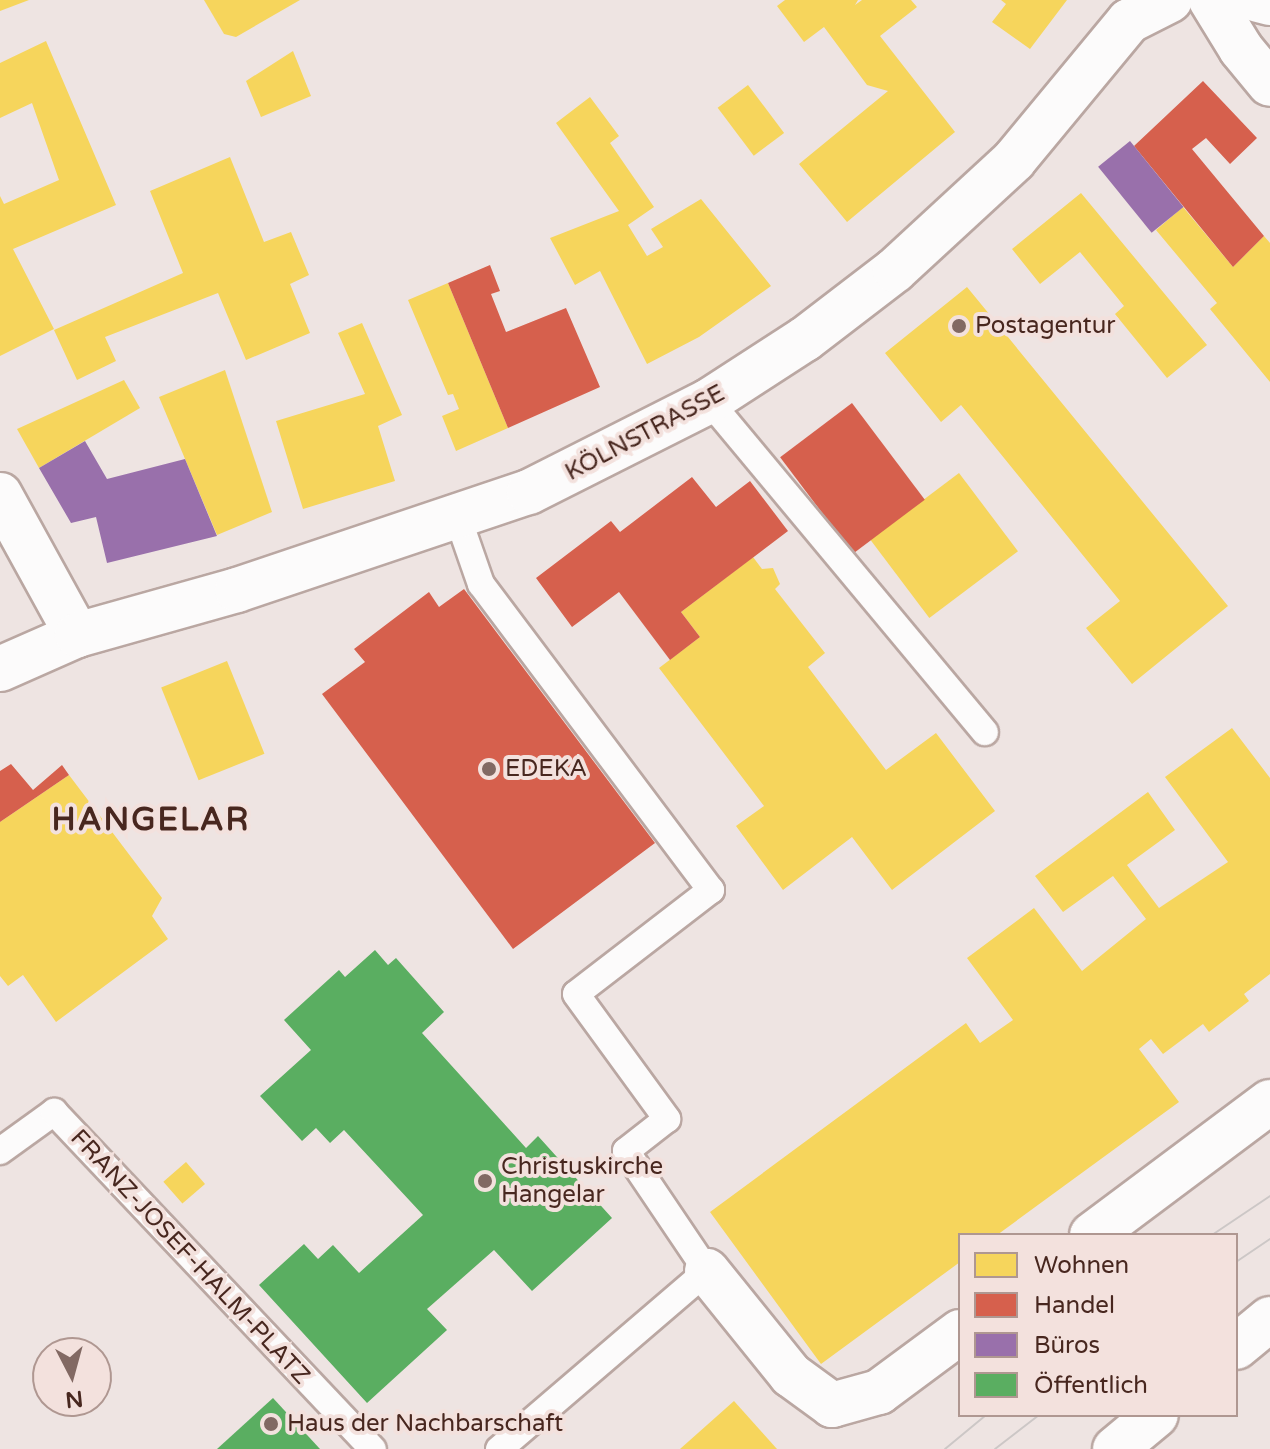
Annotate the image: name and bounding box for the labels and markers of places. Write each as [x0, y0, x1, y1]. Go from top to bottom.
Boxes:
place label: Postagentur [975, 312, 1115, 340]
marker: Postagentur [950, 317, 968, 335]
place label: EDEKA [505, 755, 587, 783]
marker: EDEKA [480, 760, 498, 778]
place label: Christuskirche Hangelar [501, 1153, 663, 1209]
marker: Christuskirche Hangelar [476, 1172, 494, 1190]
place label: Haus der Nachbarschaft [287, 1410, 563, 1438]
marker: Haus der Nachbarschaft [262, 1415, 280, 1433]

